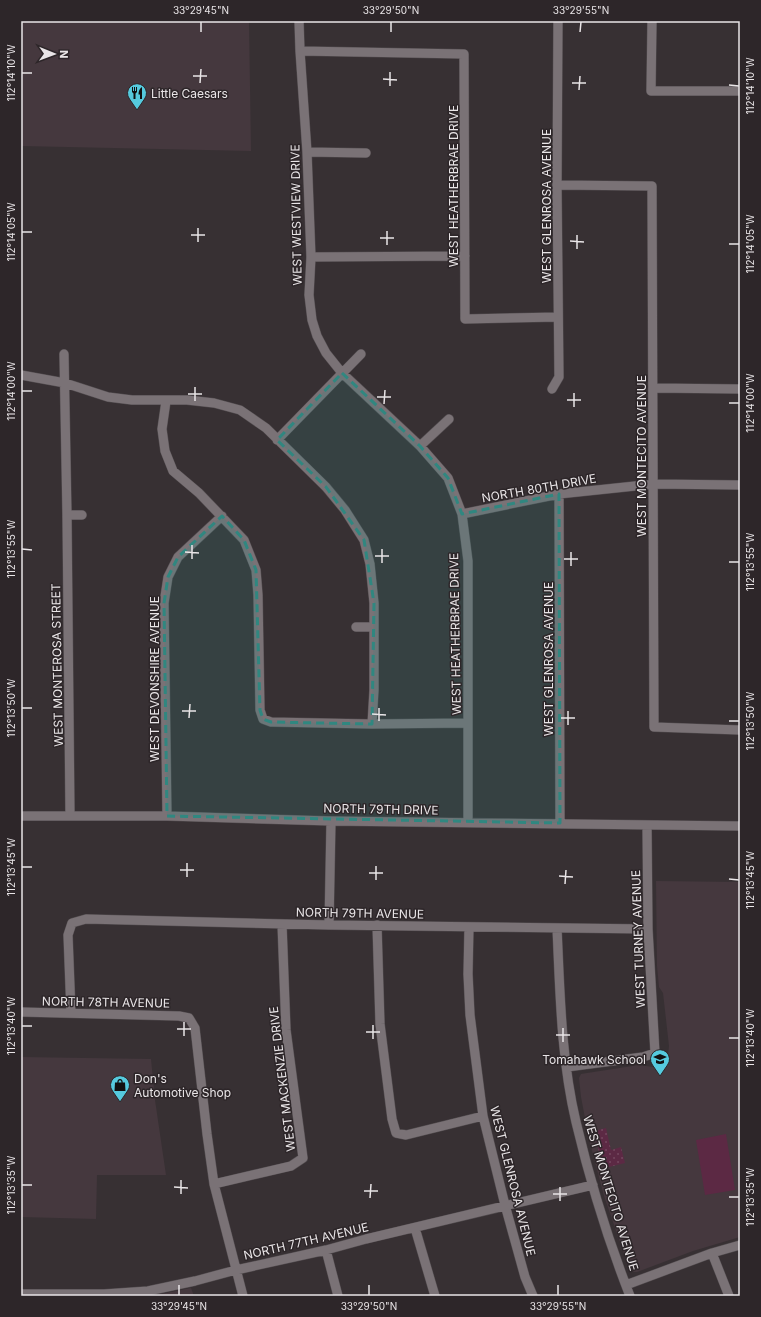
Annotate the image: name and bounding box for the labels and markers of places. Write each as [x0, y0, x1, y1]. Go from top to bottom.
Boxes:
restaurant icon: Little Caesars [126, 82, 148, 110]
place label: Little Caesars [151, 86, 228, 101]
school or university icon: Tomahawk School [649, 1048, 671, 1076]
place label: Tomahawk School [542, 1052, 646, 1067]
place label: Don's Automotive Shop [134, 1071, 231, 1100]
shop icon: Don's Automotive Shop [109, 1074, 131, 1102]

